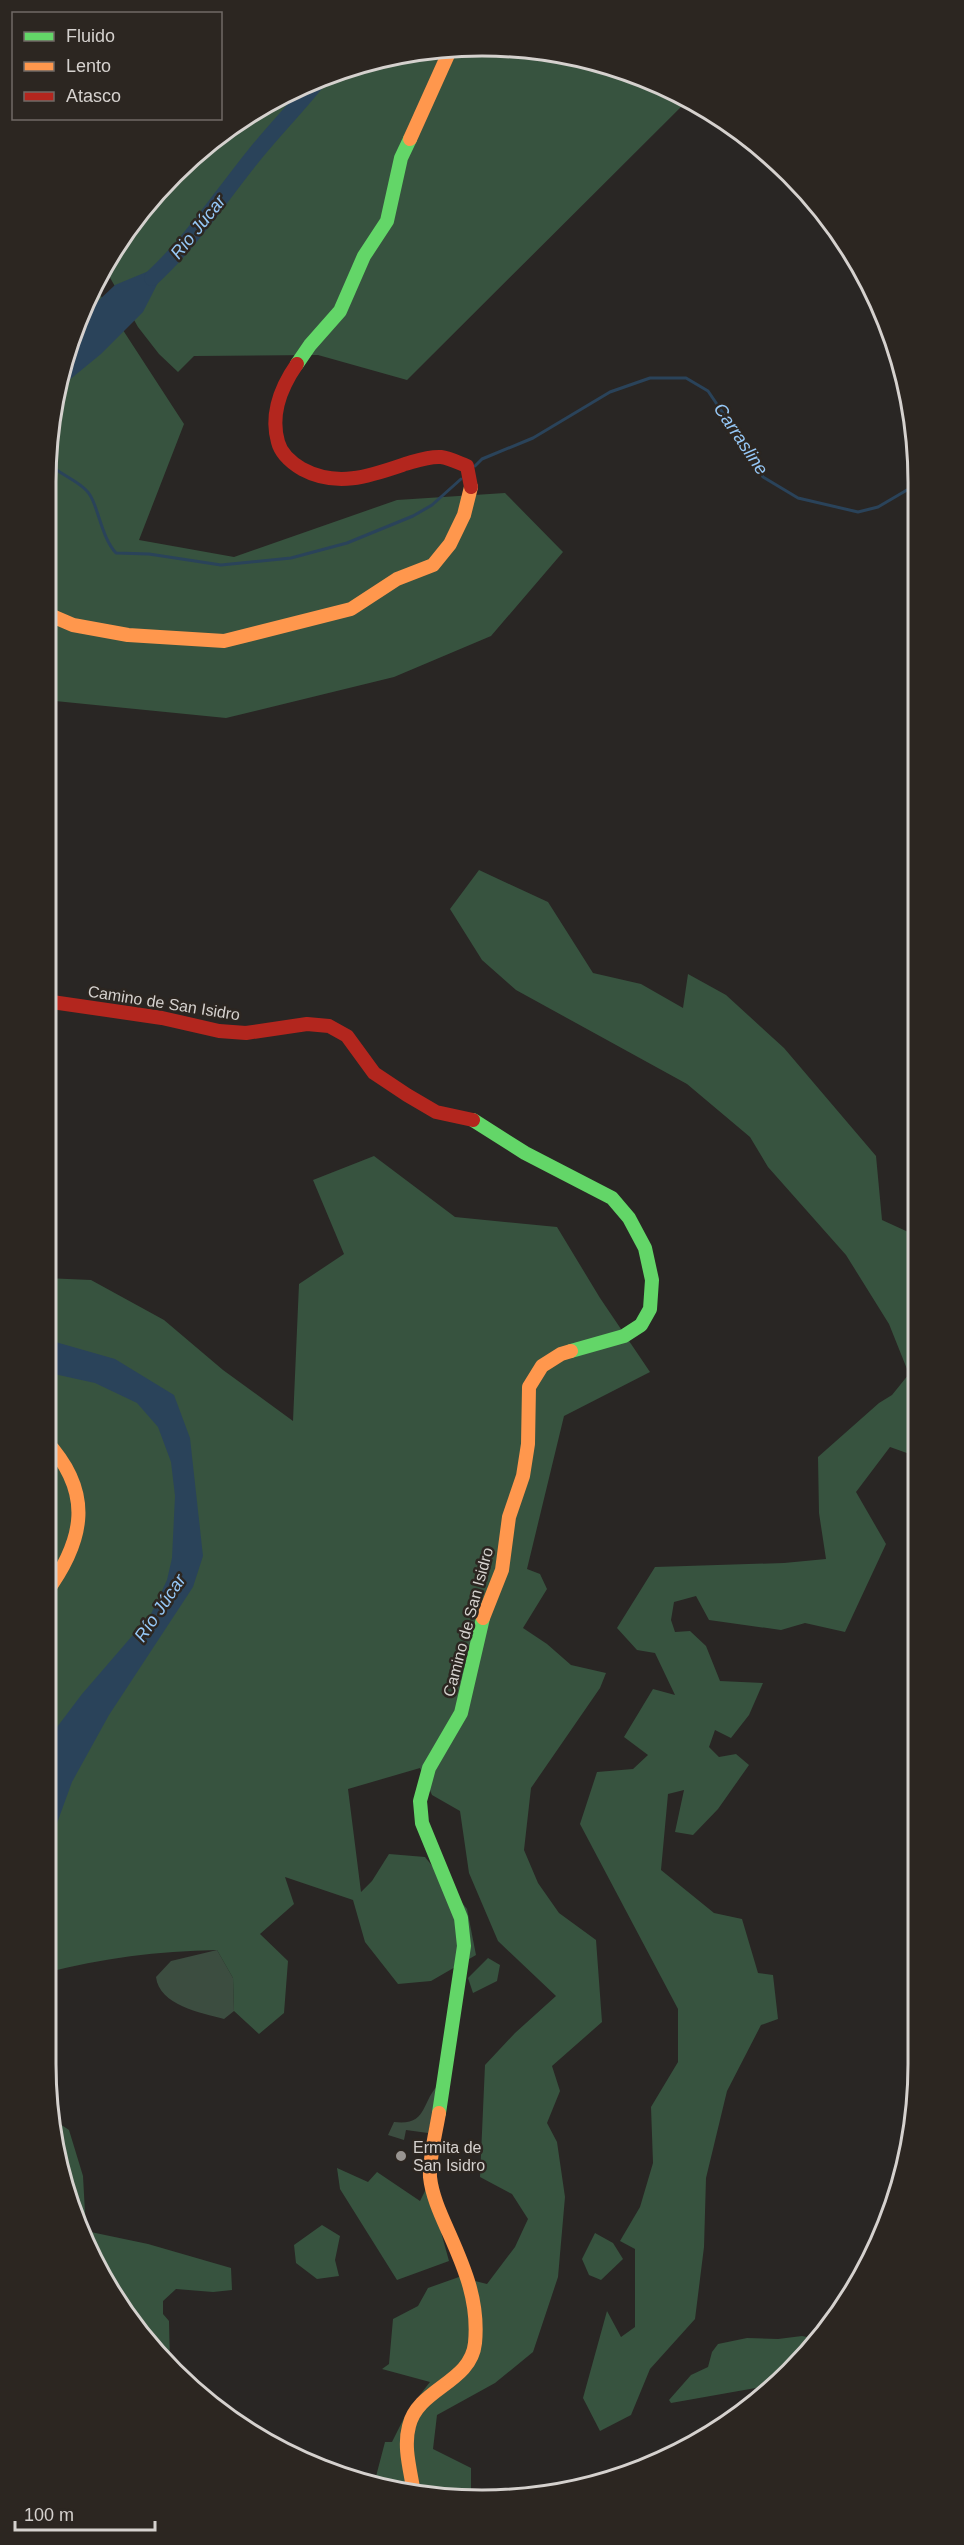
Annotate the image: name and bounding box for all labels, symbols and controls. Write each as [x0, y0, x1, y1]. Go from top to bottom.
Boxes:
legend [12, 12, 222, 120]
text: Fluido [66, 26, 115, 46]
text: Lento [66, 56, 111, 76]
text: Atasco [66, 86, 121, 106]
water label: Rio Júcar [166, 190, 230, 263]
water label: Carrasline [710, 399, 772, 479]
street label: Camino de San Isidro [87, 983, 241, 1023]
street label: Camino de San Isidro [440, 1545, 496, 1699]
water label: Río Júcar [130, 1570, 190, 1646]
place label: Ermita de San Isidro [413, 2139, 485, 2174]
marker: Ermita de San Isidro [394, 2149, 408, 2163]
scale bar [15, 2494, 154, 2532]
text: 100 m [24, 2505, 74, 2525]

